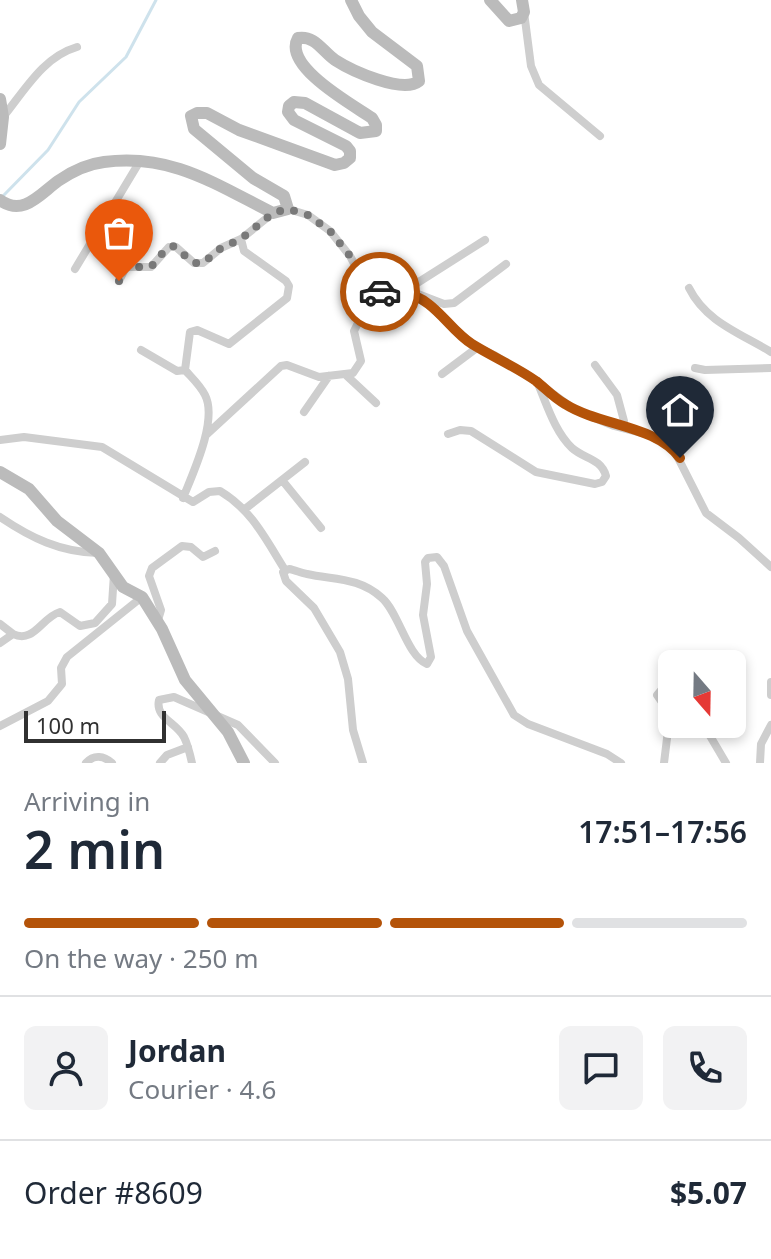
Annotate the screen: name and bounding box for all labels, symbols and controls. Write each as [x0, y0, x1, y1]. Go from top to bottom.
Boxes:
pin [85, 199, 153, 281]
icon: bag [97, 211, 141, 255]
courier [340, 252, 420, 332]
icon: car [358, 270, 402, 314]
pin [646, 376, 714, 458]
icon: home [658, 388, 702, 432]
north arrow [658, 650, 746, 738]
map controls [658, 650, 746, 738]
scale bar [24, 707, 166, 743]
text: 100 m [36, 710, 100, 740]
text: Arriving in [24, 783, 150, 819]
text: 17:51–17:56 [578, 811, 747, 852]
text: 2 min [24, 813, 165, 884]
text: On the way · 250 m [24, 940, 258, 976]
button: person [24, 1026, 108, 1110]
button: chat [559, 1026, 643, 1110]
button: phone [663, 1026, 747, 1110]
text: Jordan [128, 1030, 226, 1071]
text: Courier · 4.6 [128, 1071, 276, 1107]
text: Order #8609 [24, 1172, 203, 1213]
text: $5.07 [670, 1172, 747, 1213]

